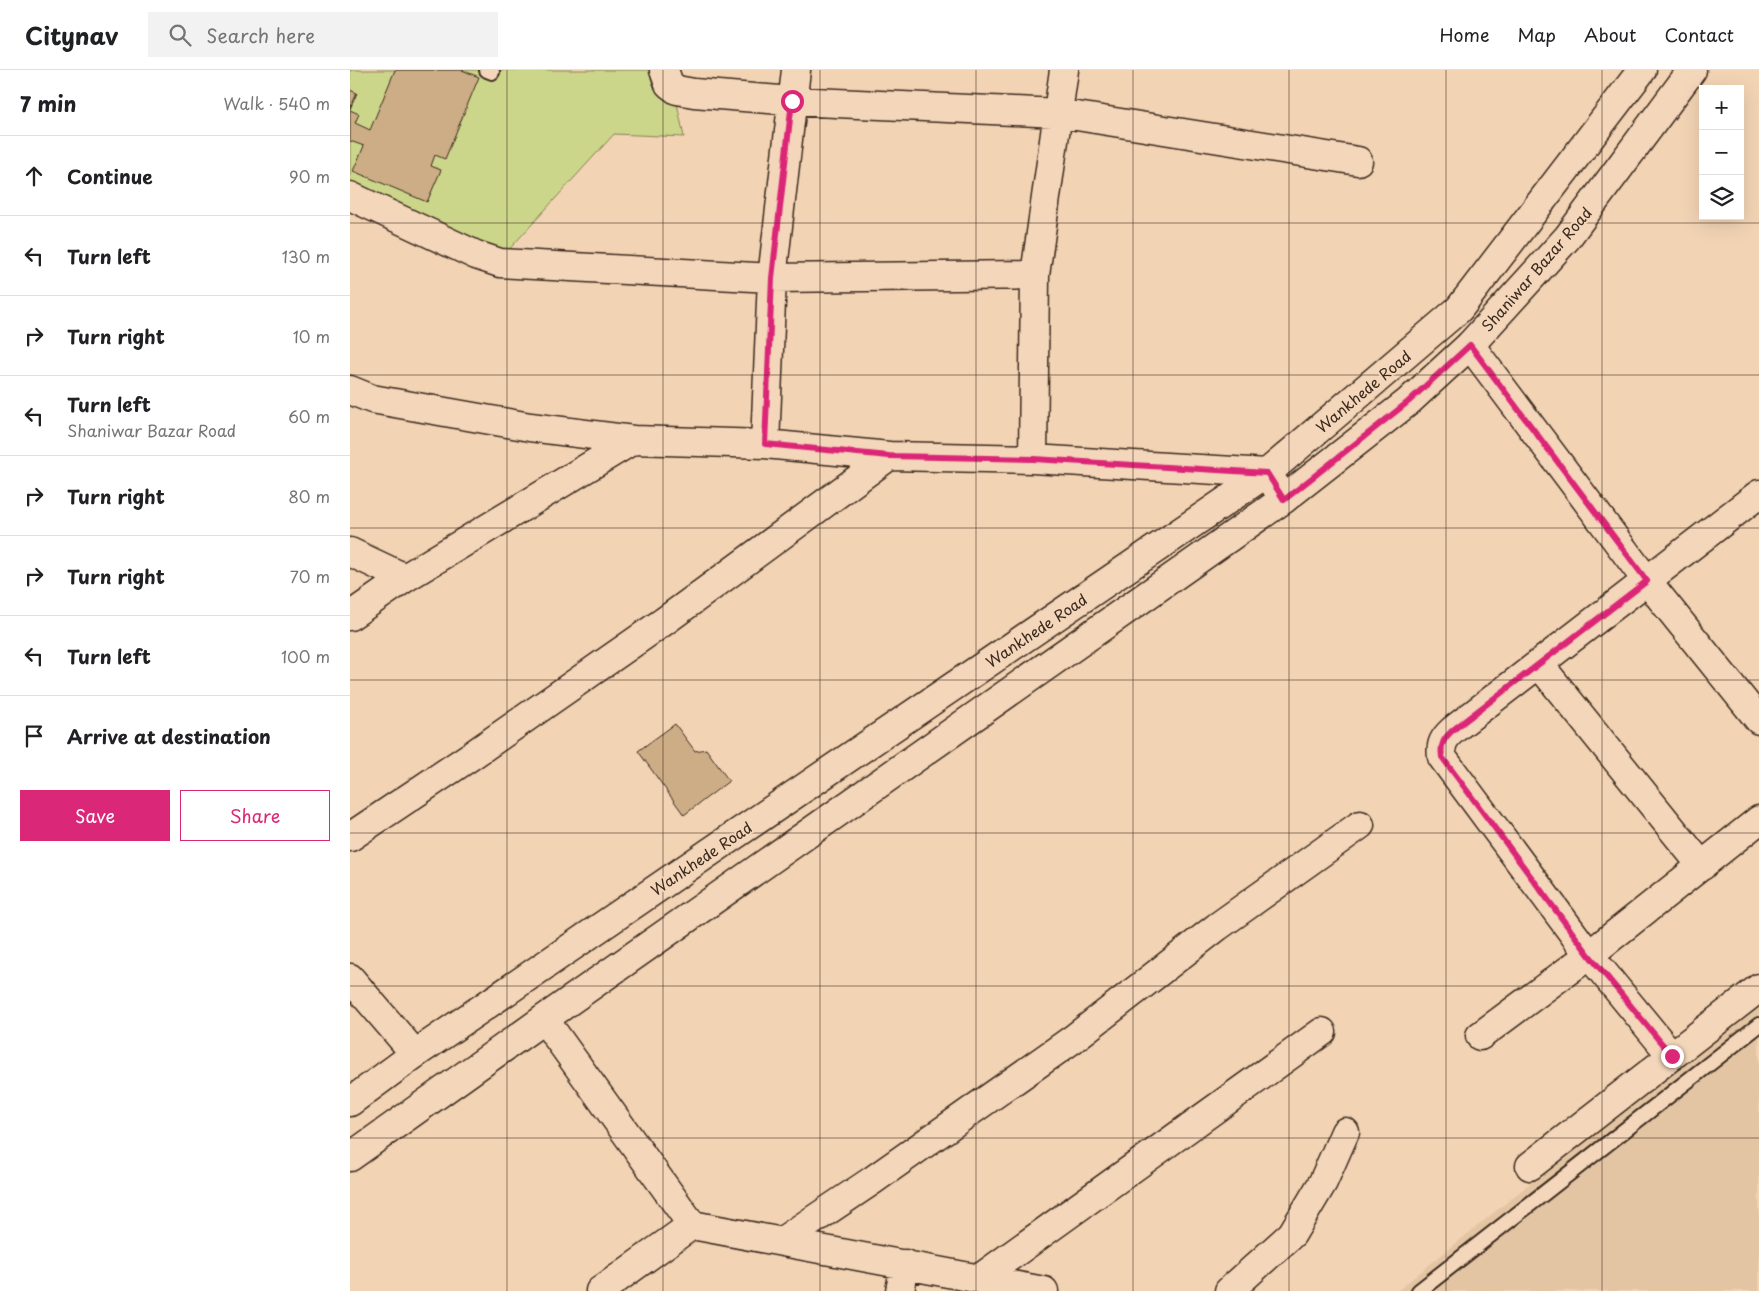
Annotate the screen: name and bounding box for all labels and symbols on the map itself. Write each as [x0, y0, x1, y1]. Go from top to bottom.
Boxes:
route start [781, 90, 804, 113]
street label: Shaniwar Bazar Road [1475, 202, 1597, 336]
street label: Wankhede Road [1310, 344, 1416, 438]
street label: Wankhede Road [981, 587, 1091, 673]
street label: Wankhede Road [646, 815, 756, 901]
route end [1661, 1045, 1684, 1068]

